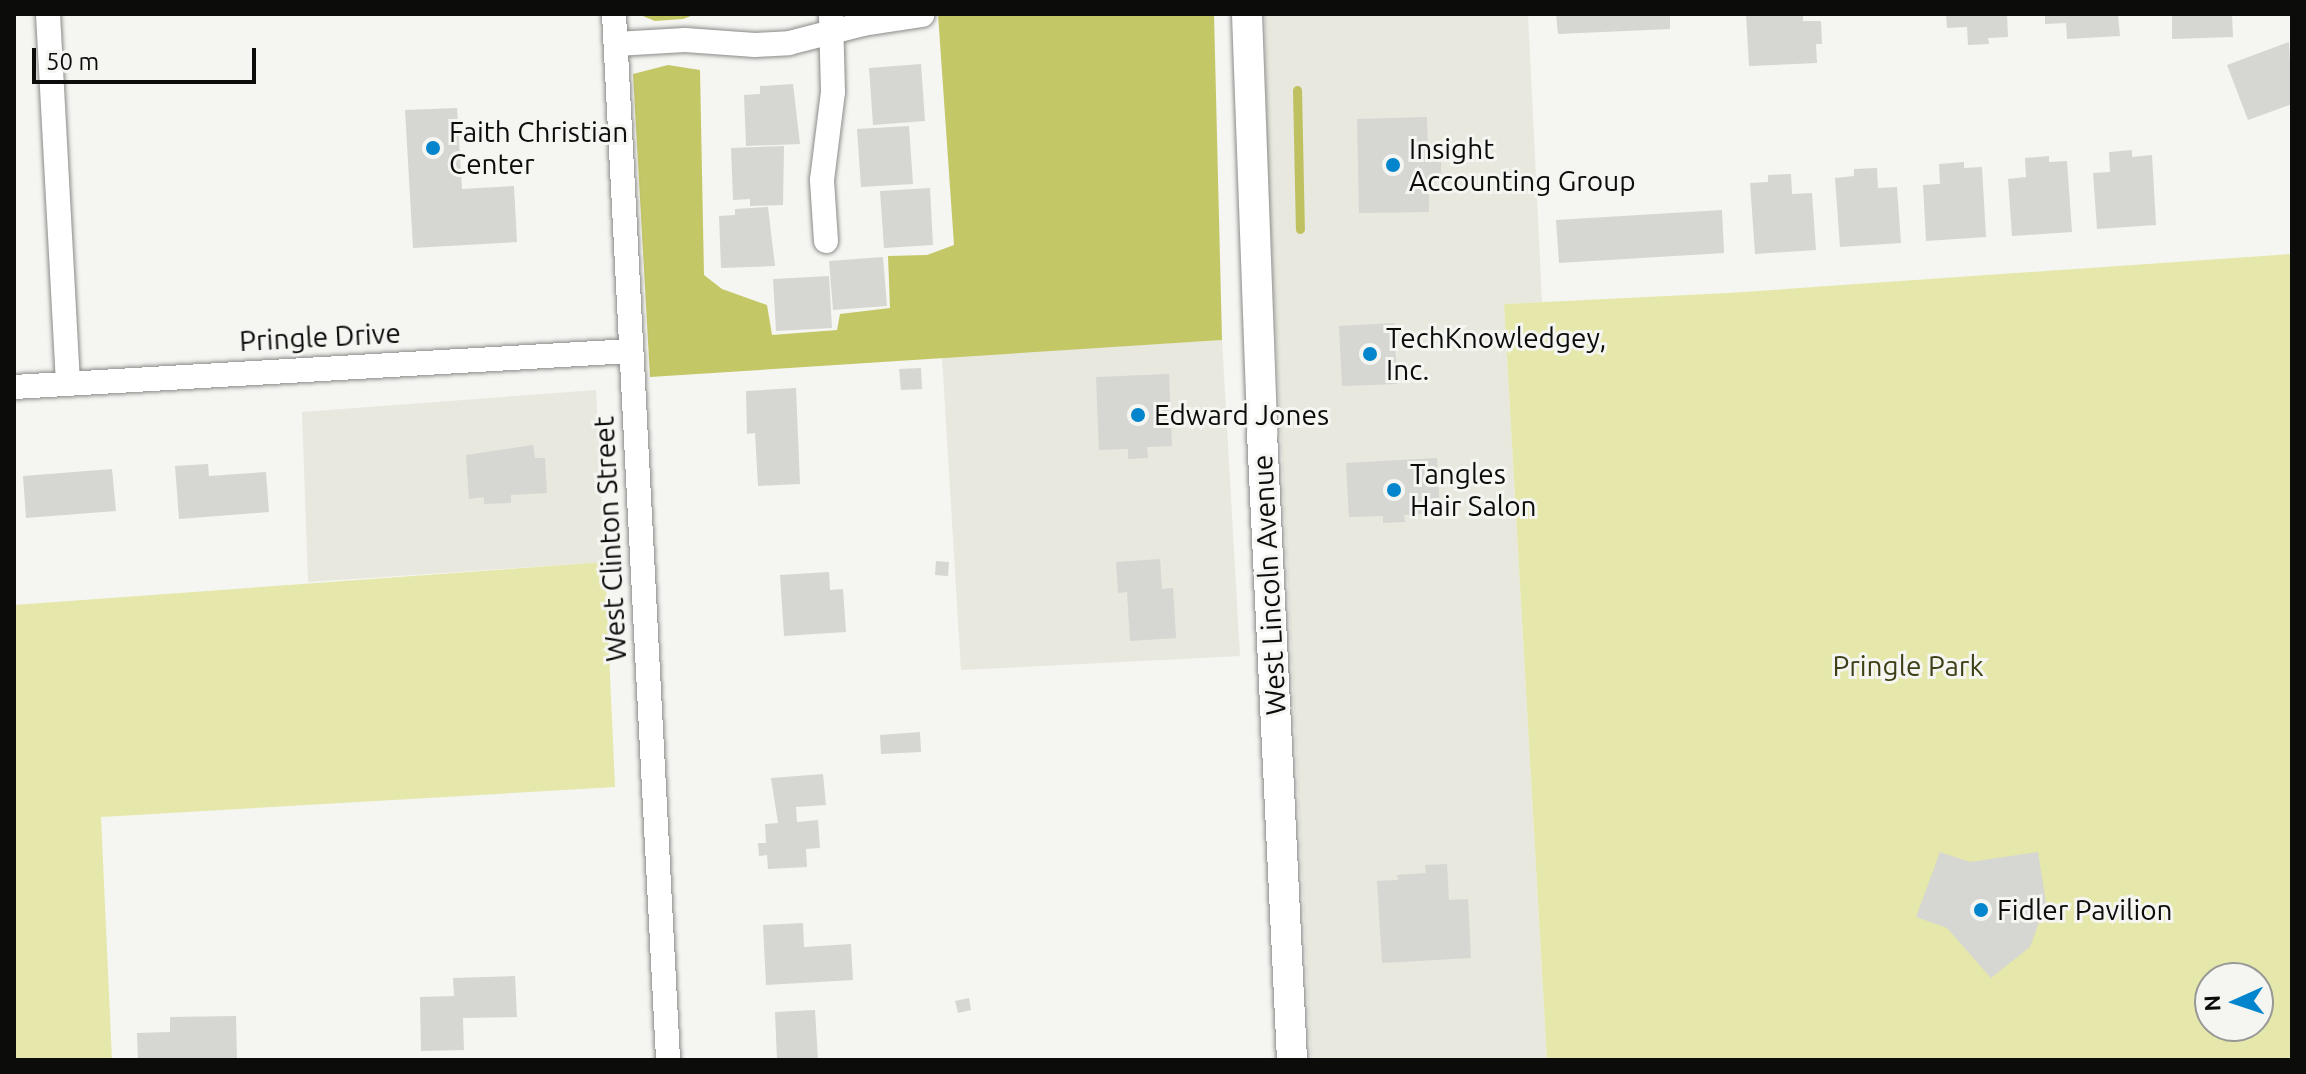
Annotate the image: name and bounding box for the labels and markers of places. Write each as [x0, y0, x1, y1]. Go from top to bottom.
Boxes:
place label: Faith Christian Center [449, 115, 628, 181]
place label: Insight Accounting Group [1409, 132, 1636, 198]
marker: Faith Christian Center [424, 139, 442, 157]
marker: Insight Accounting Group [1384, 156, 1402, 174]
place label: TechKnowledgey, Inc. [1386, 321, 1606, 387]
marker: TechKnowledgey, Inc. [1361, 345, 1379, 363]
place label: Edward Jones [1154, 398, 1329, 432]
marker: Edward Jones [1129, 406, 1147, 424]
place label: Tangles Hair Salon [1410, 457, 1537, 523]
marker: Tangles Hair Salon [1385, 481, 1403, 499]
place label: Fidler Pavilion [1997, 893, 2173, 927]
marker: Fidler Pavilion [1972, 901, 1990, 919]

